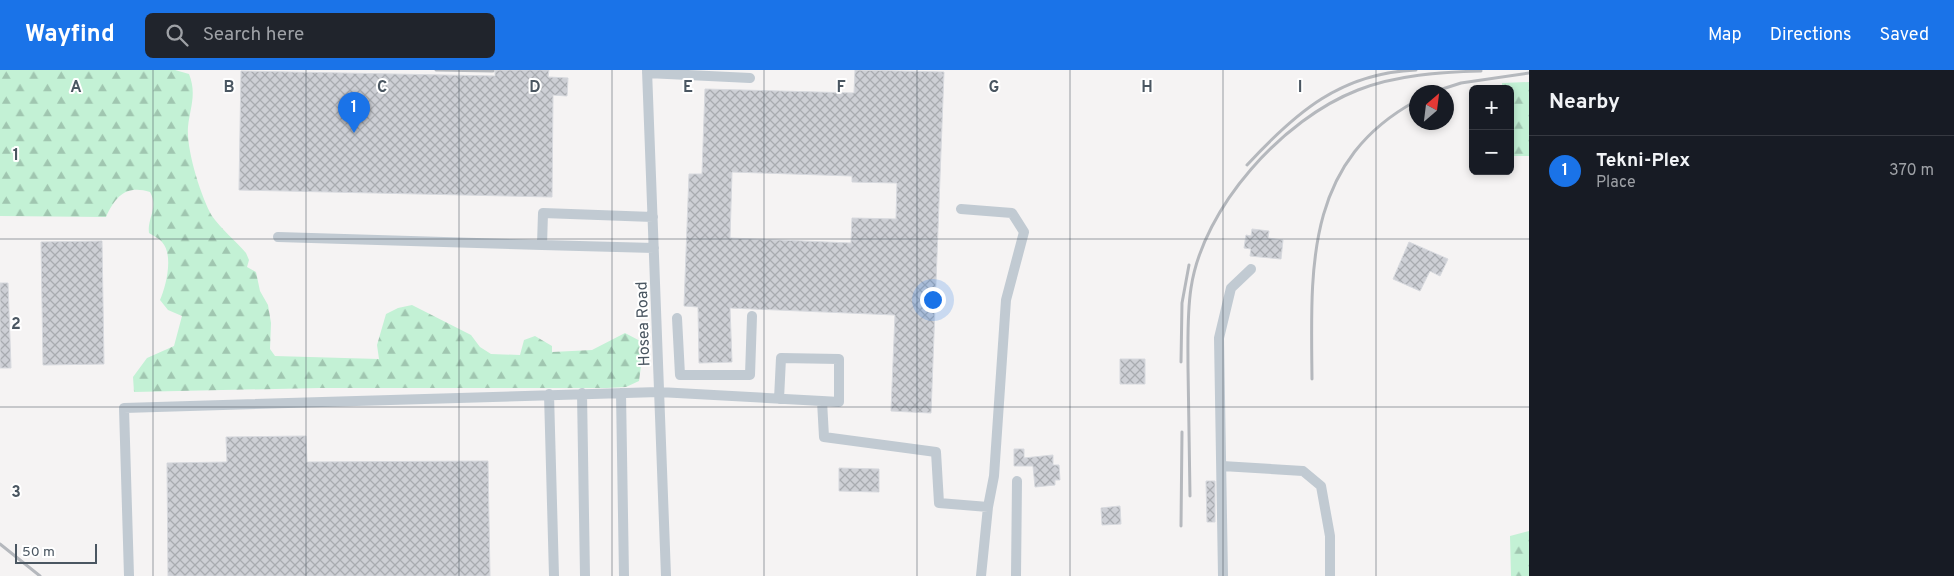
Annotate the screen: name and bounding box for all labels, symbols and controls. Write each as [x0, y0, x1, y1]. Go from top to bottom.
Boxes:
search box [145, 13, 495, 58]
text: Wayfind [25, 20, 115, 50]
icon: search [163, 21, 191, 49]
text: Search here [203, 23, 304, 47]
text: Map [1708, 24, 1742, 47]
text: Directions [1770, 24, 1852, 47]
text: Saved [1880, 24, 1929, 47]
text: A [70, 78, 82, 98]
text: B [223, 78, 235, 98]
text: C [377, 78, 387, 98]
text: D [529, 78, 541, 98]
text: E [683, 78, 693, 98]
text: F [836, 78, 846, 98]
text: G [989, 78, 999, 98]
text: H [1141, 78, 1153, 98]
text: I [1298, 78, 1302, 98]
north arrow [1409, 85, 1454, 130]
map controls [1469, 85, 1514, 175]
button: + [1469, 85, 1514, 130]
text: Nearby [1549, 89, 1620, 116]
pin: 1 [338, 92, 370, 133]
button: − [1469, 130, 1514, 175]
text: 1 [13, 146, 19, 166]
text: Tekni-Plex [1596, 149, 1690, 173]
text: 1 [1562, 161, 1568, 181]
text: 370 m [1889, 161, 1934, 181]
text: Place [1596, 173, 1636, 193]
street label: Hosea Road [633, 281, 655, 367]
your location [920, 287, 946, 313]
text: 2 [11, 315, 21, 335]
text: 3 [11, 483, 21, 503]
scale bar [15, 541, 98, 564]
text: 50 m [22, 544, 55, 561]

